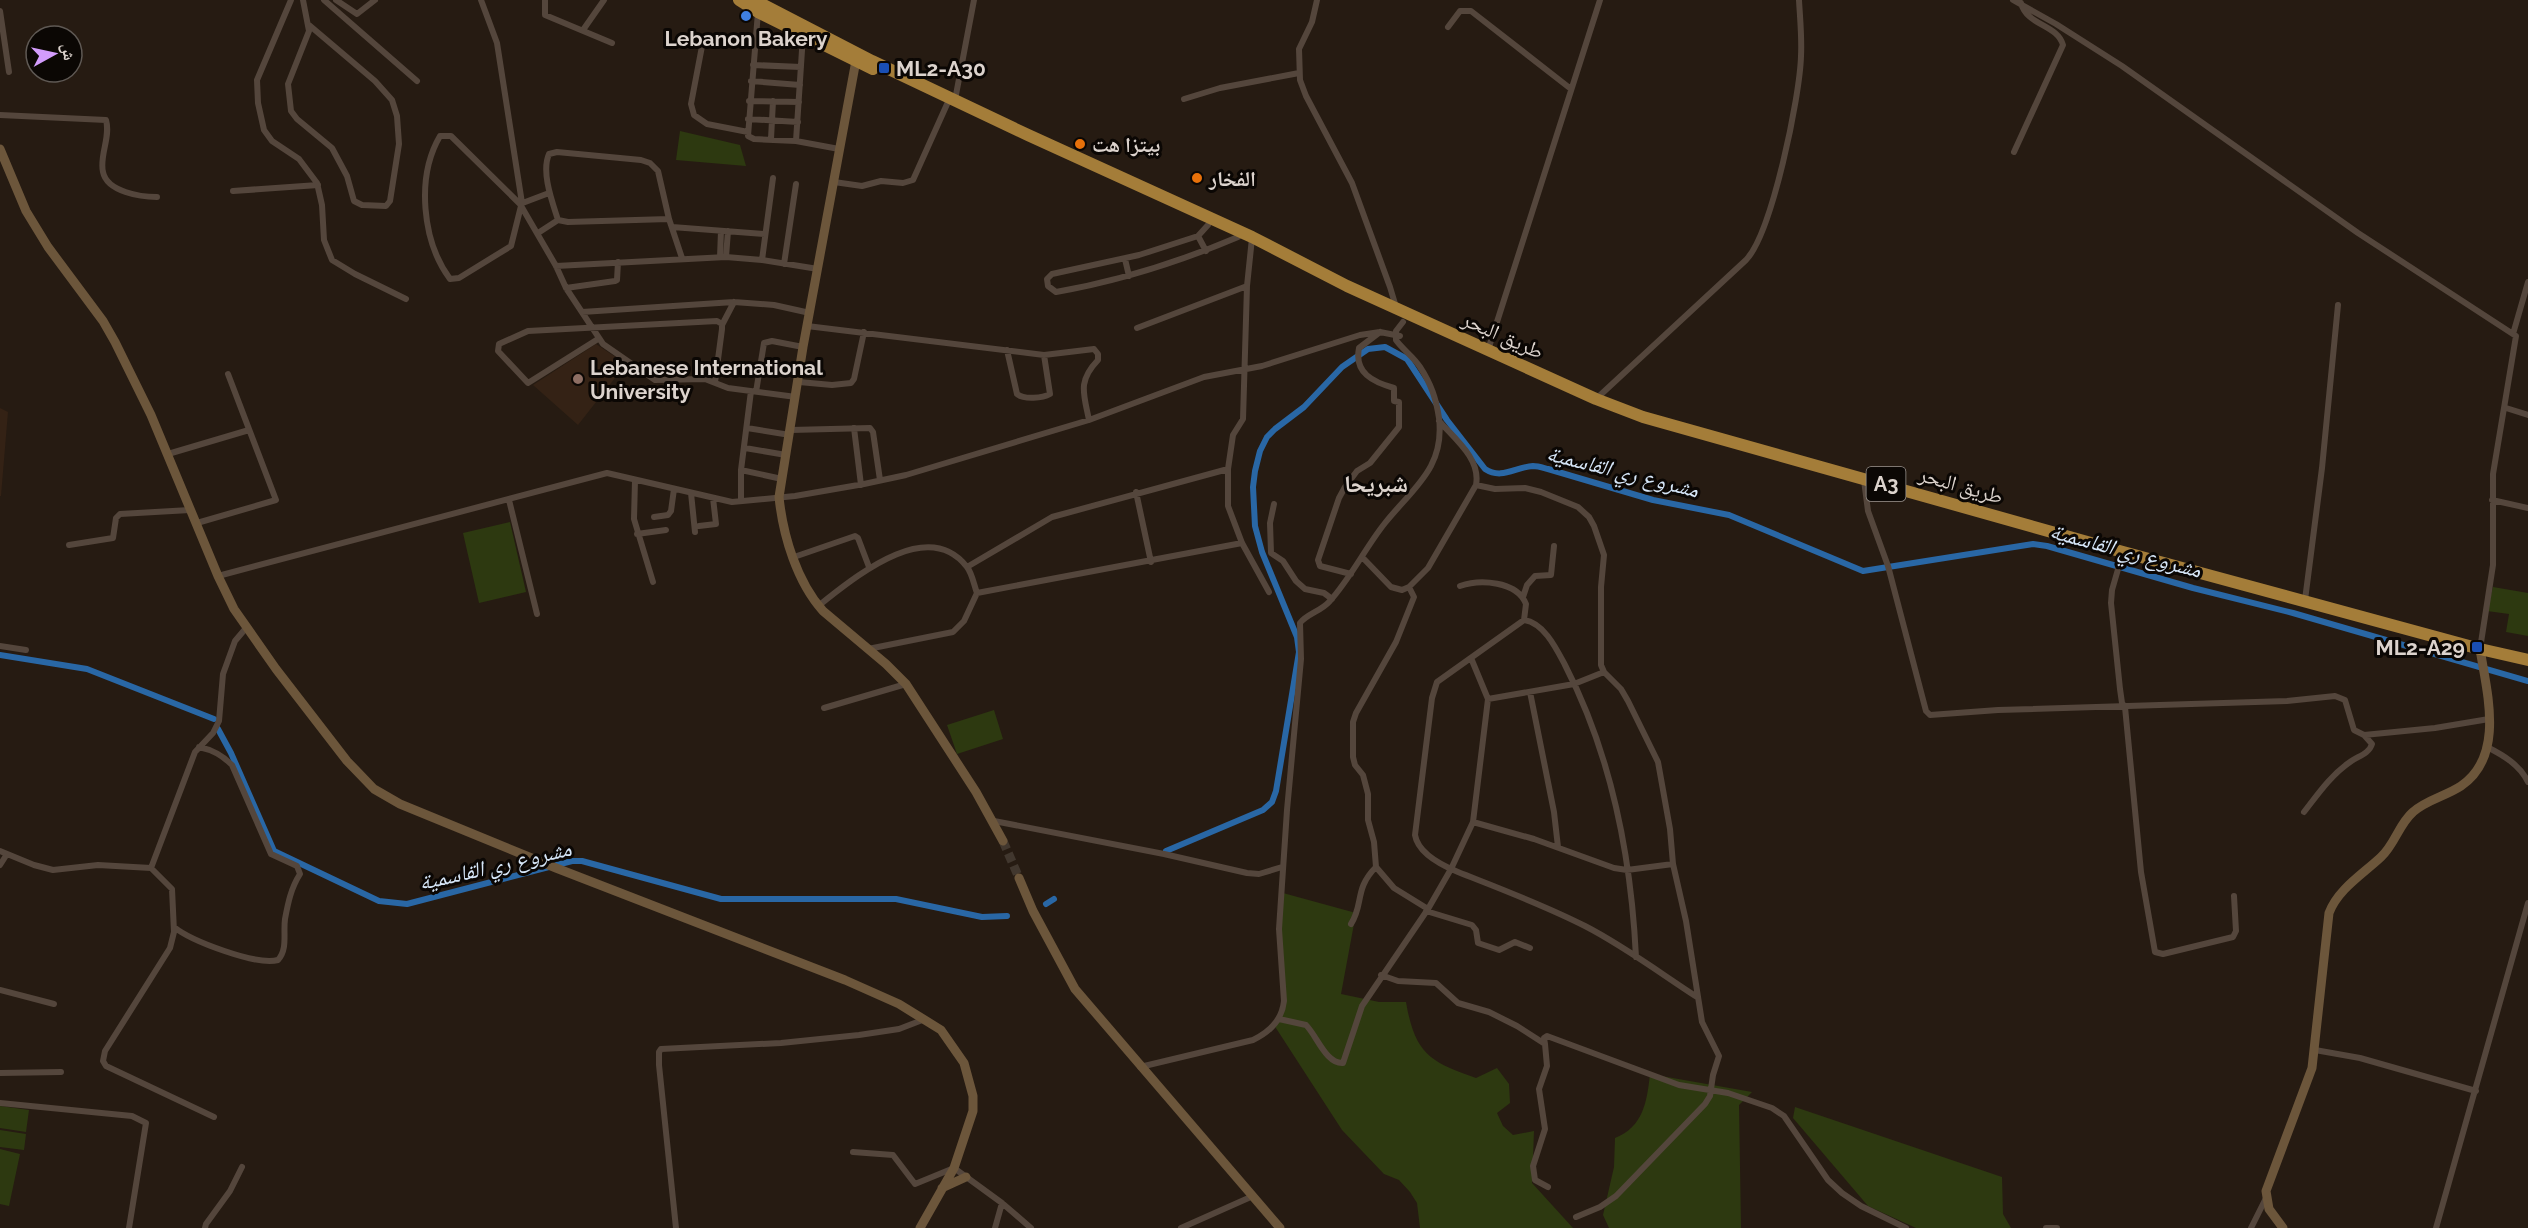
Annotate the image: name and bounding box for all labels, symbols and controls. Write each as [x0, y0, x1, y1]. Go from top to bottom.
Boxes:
marker: Lebanon Bakery [739, 9, 753, 23]
north arrow [24, 24, 84, 84]
place label: Lebanon Bakery [664, 26, 828, 51]
text: ش [58, 42, 79, 62]
place label: ML2-A30 [896, 56, 986, 81]
marker: ML2-A30 [877, 61, 891, 75]
place label: بيتزا هت [1092, 132, 1160, 157]
marker: بيتزا هت [1073, 137, 1087, 151]
place label: الفخار [1208, 166, 1256, 191]
marker: الفخار [1190, 171, 1204, 185]
street label: طريق البحر [1457, 306, 1548, 365]
place label: Lebanese International University [590, 355, 823, 404]
marker: Lebanese International University [571, 372, 585, 386]
water label: مشروع ري القاسمية [1543, 440, 1702, 507]
street label: طريق البحر [1915, 461, 2006, 510]
road number: A3 [1866, 467, 1906, 501]
district label: شبريحا [1344, 469, 1408, 498]
water label: مشروع ري القاسمية [2046, 517, 2204, 587]
place label: ML2-A29 [2376, 635, 2465, 660]
marker: ML2-A29 [2470, 640, 2484, 654]
water label: مشروع ري القاسمية [416, 835, 575, 900]

